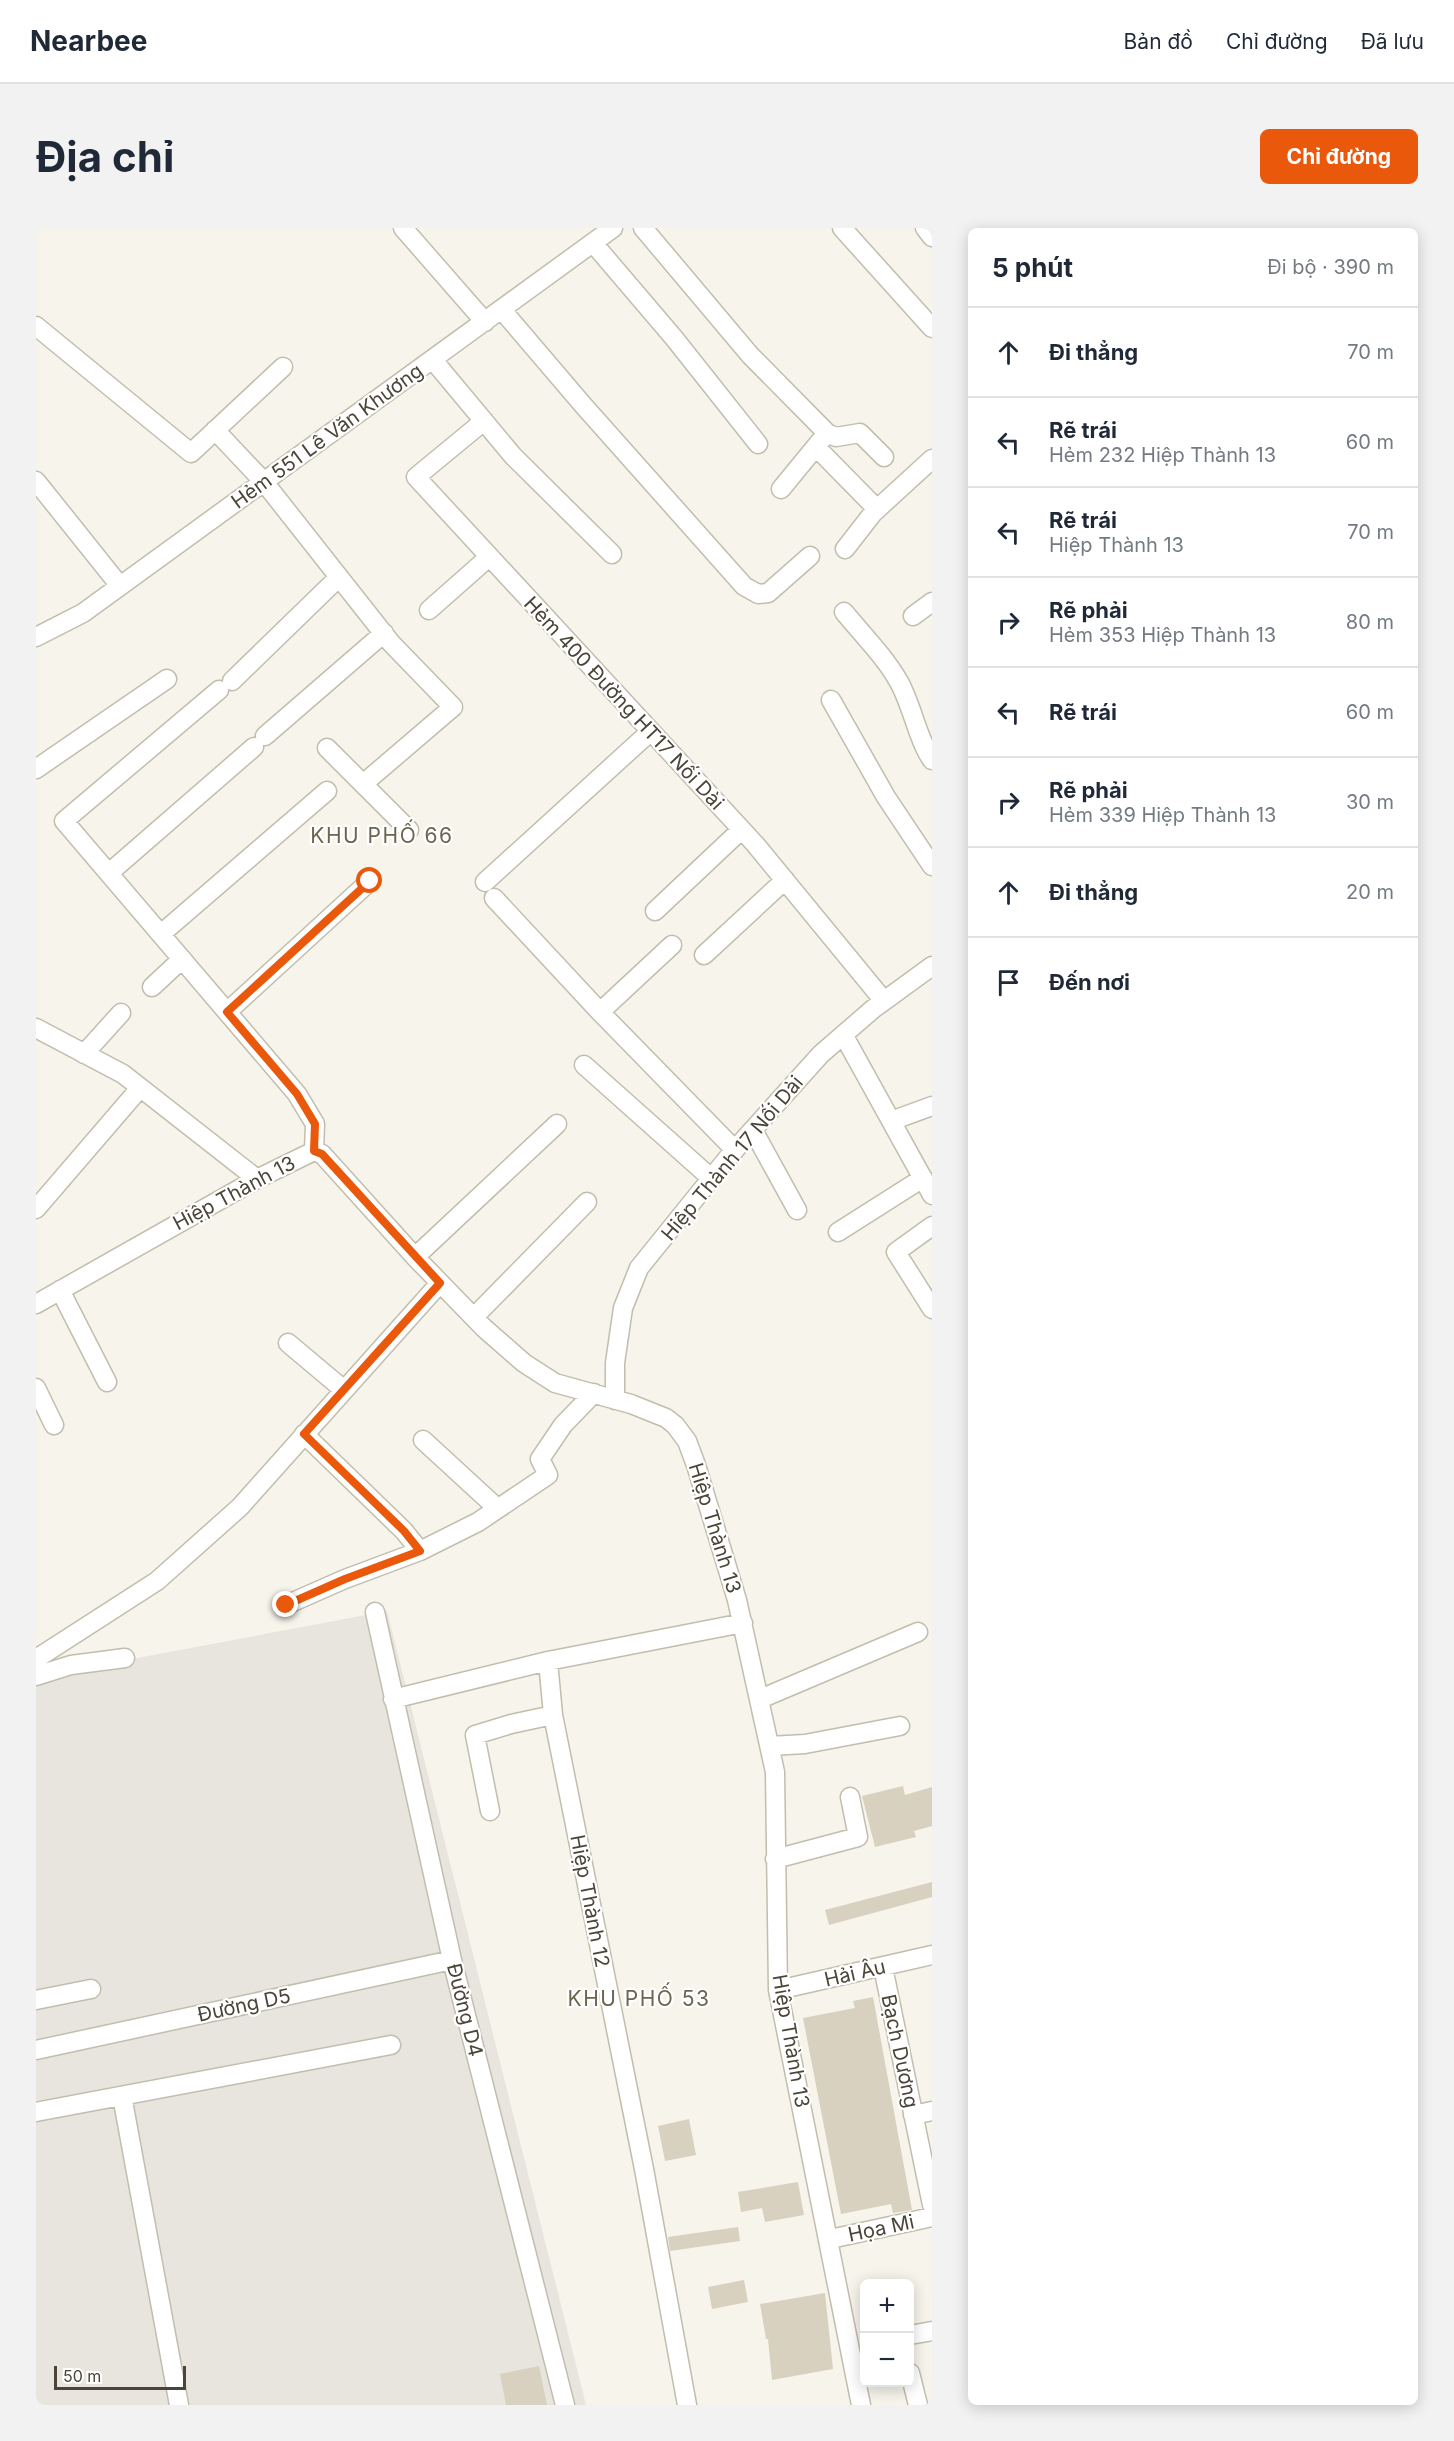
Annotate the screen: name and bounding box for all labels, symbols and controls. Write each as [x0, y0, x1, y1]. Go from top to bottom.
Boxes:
text: Nearbee [30, 24, 147, 58]
text: Bản đồ [1124, 29, 1193, 54]
text: Chỉ đường [1226, 29, 1328, 54]
text: Đã lưu [1361, 29, 1424, 54]
button: Chỉ đường [1260, 129, 1418, 184]
text: Địa chỉ [36, 131, 174, 182]
text: 5 phút [992, 252, 1073, 283]
text: Đi bộ · 390 m [1267, 255, 1394, 279]
icon: ahead [992, 336, 1025, 369]
text: Đi thẳng [1049, 339, 1138, 365]
text: 70 m [1347, 340, 1394, 364]
street label: Hẻm 551 Lê Văn Khương [227, 358, 427, 514]
text: Rẽ trái [1049, 417, 1117, 443]
icon: left [992, 426, 1025, 459]
text: 60 m [1346, 430, 1394, 454]
text: Hẻm 232 Hiệp Thành 13 [1049, 443, 1276, 467]
text: Rẽ trái [1049, 507, 1117, 533]
icon: left [992, 516, 1025, 549]
text: 70 m [1347, 520, 1394, 544]
text: Hiệp Thành 13 [1049, 533, 1184, 557]
street label: Hẻm 400 Đường HT17 Nối Dài [519, 592, 729, 814]
text: Rẽ phải [1049, 597, 1128, 623]
icon: right [992, 606, 1025, 639]
text: 80 m [1346, 610, 1394, 634]
text: Hẻm 353 Hiệp Thành 13 [1049, 623, 1276, 647]
icon: left [992, 696, 1025, 729]
text: Rẽ trái [1049, 699, 1117, 725]
text: 60 m [1346, 700, 1394, 724]
text: Rẽ phải [1049, 777, 1128, 803]
icon: right [992, 786, 1025, 819]
text: 30 m [1346, 790, 1394, 814]
text: Hẻm 339 Hiệp Thành 13 [1049, 803, 1276, 827]
district label: KHU PHỐ 66 [310, 819, 454, 848]
route start [356, 867, 382, 893]
icon: ahead [992, 876, 1025, 909]
text: Đi thẳng [1049, 879, 1138, 905]
text: 20 m [1346, 880, 1394, 904]
icon: arrive [992, 966, 1025, 999]
text: Đến nơi [1049, 969, 1130, 995]
street label: Hiệp Thành 17 Nối Dài [656, 1071, 808, 1245]
street label: Hiệp Thành 13 [169, 1151, 299, 1235]
street label: Hiệp Thành 13 [684, 1460, 746, 1596]
route end [272, 1591, 298, 1617]
street label: Hiệp Thành 12 [565, 1833, 615, 1969]
street label: Hải Âu [822, 1954, 888, 1992]
street label: Đường D4 [442, 1961, 488, 2059]
street label: Hiệp Thành 13 [767, 1972, 815, 2110]
district label: KHU PHỐ 53 [568, 1982, 710, 2011]
street label: Đường D5 [195, 1983, 293, 2027]
street label: Bạch Dương [876, 1992, 924, 2110]
street label: Họa Mi [846, 2209, 916, 2247]
map controls [860, 2279, 914, 2387]
button: + [860, 2279, 914, 2333]
button: − [860, 2333, 914, 2387]
scale bar [54, 2363, 186, 2390]
text: 50 m [63, 2366, 101, 2386]

